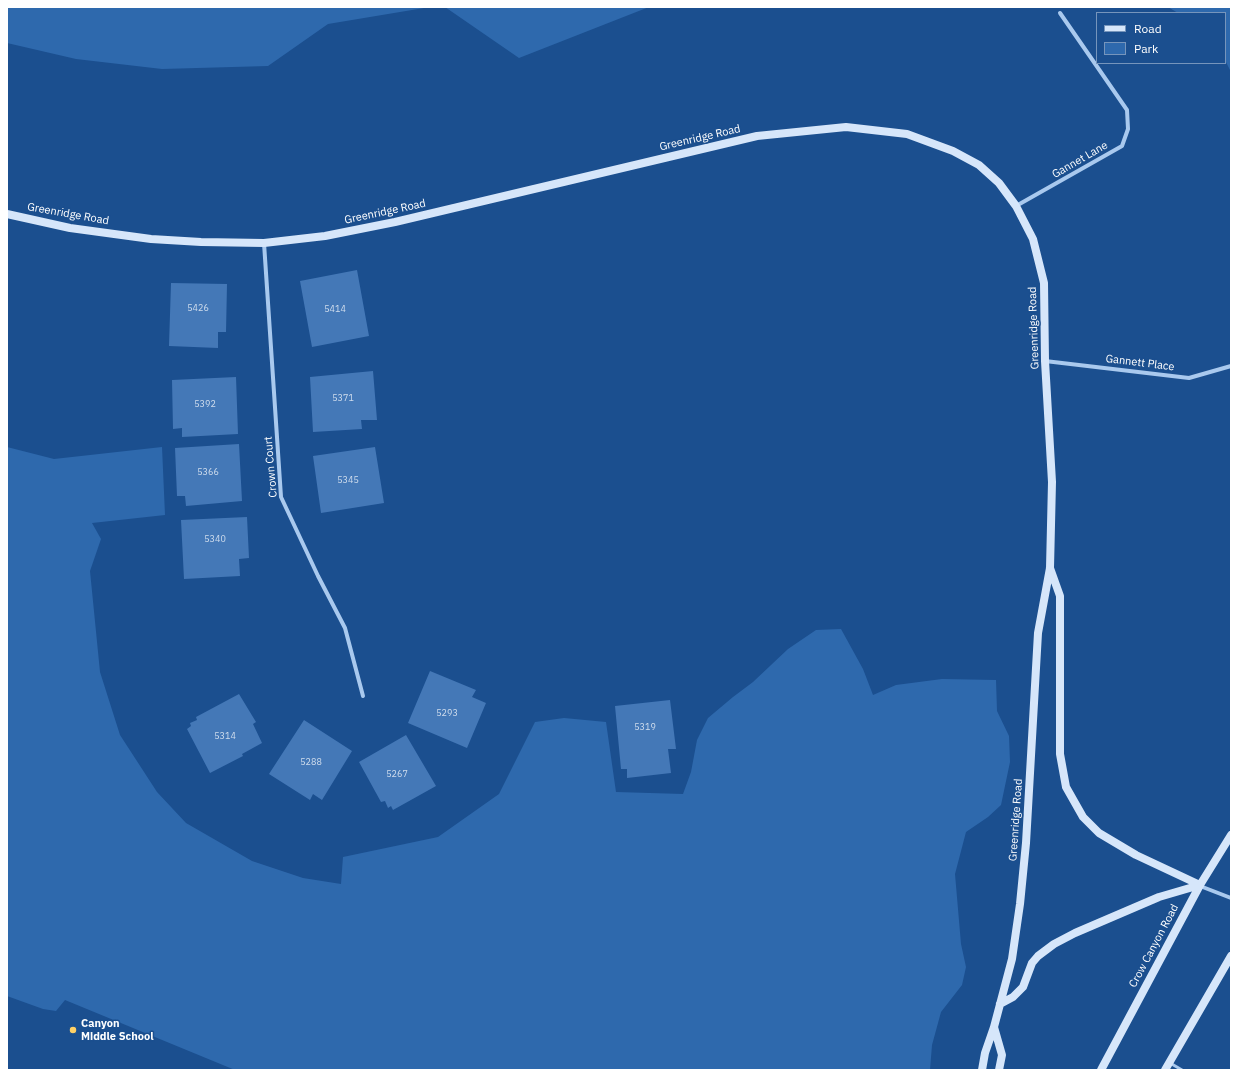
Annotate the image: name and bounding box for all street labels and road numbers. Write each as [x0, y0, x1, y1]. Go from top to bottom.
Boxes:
street label: Greenridge Road [658, 122, 742, 154]
street label: Gannet Lane [1050, 139, 1110, 181]
street label: Greenridge Road [343, 197, 427, 227]
street label: Greenridge Road [26, 200, 110, 228]
street label: Greenridge Road [1026, 286, 1042, 370]
street label: Gannett Place [1105, 352, 1175, 374]
street label: Crown Court [262, 436, 280, 498]
street label: Greenridge Road [1007, 778, 1025, 862]
street label: Crow Canyon Road [1126, 902, 1182, 990]

